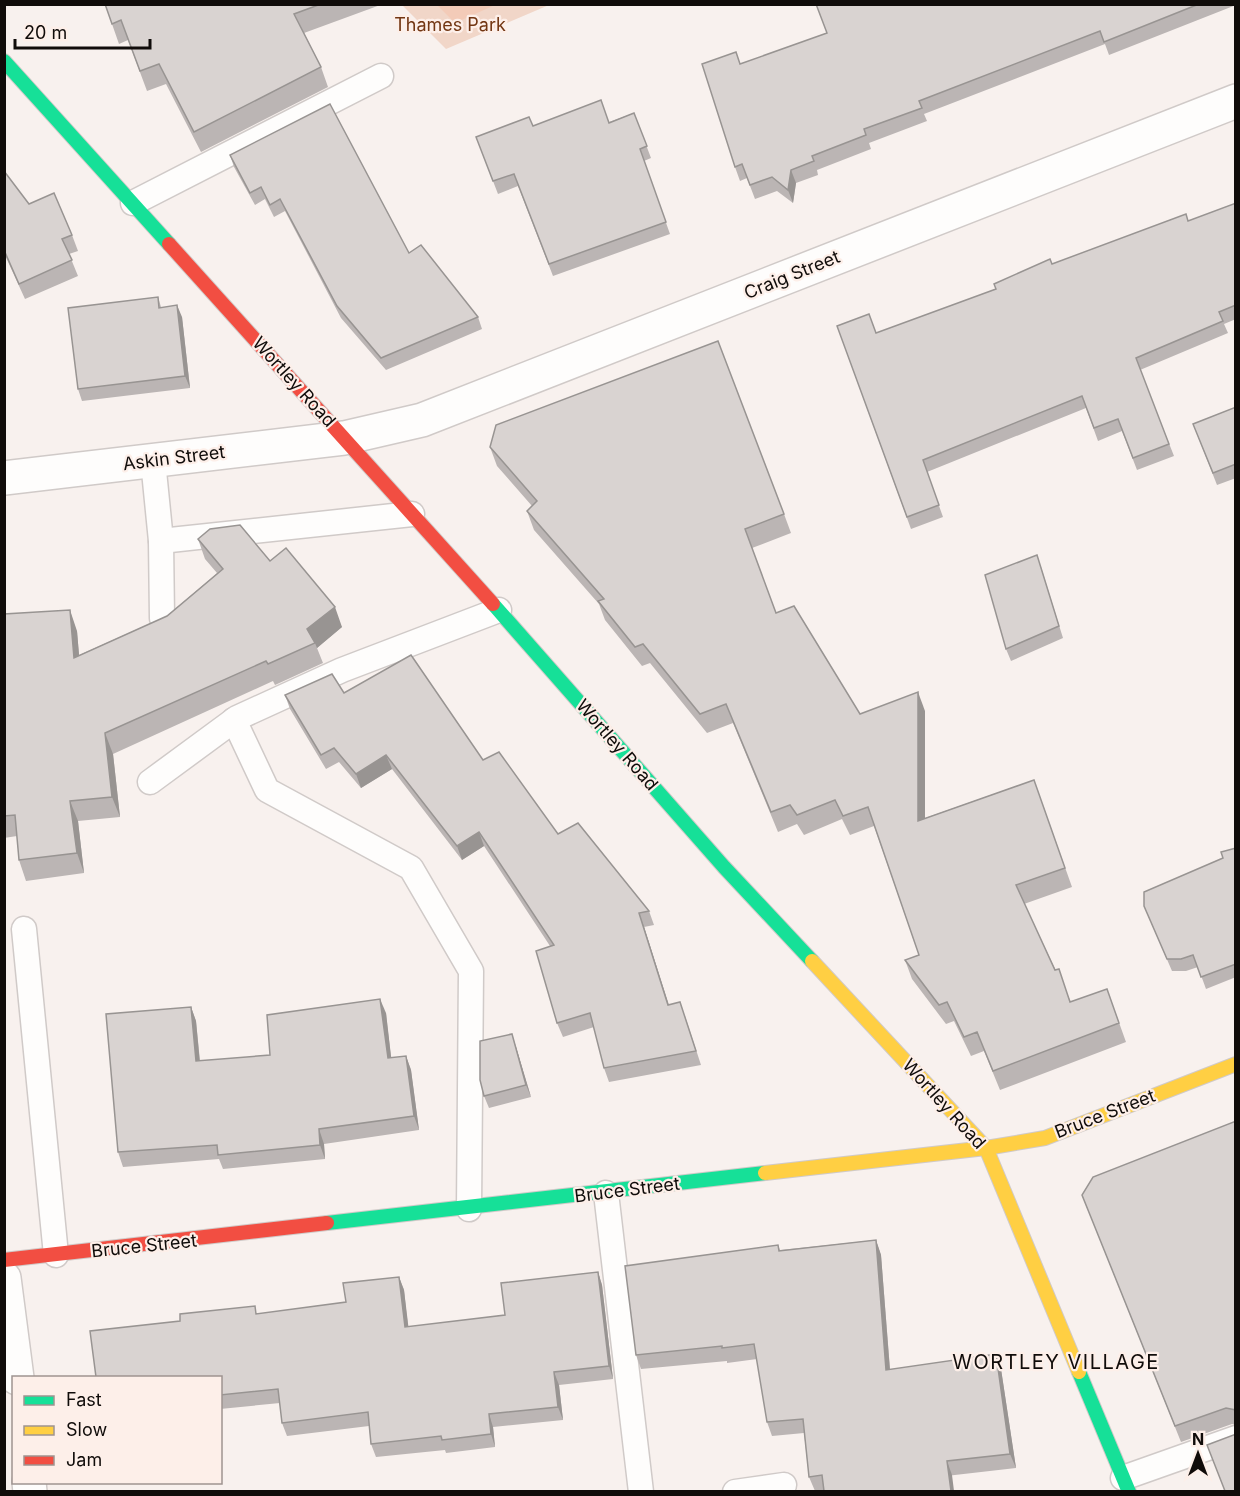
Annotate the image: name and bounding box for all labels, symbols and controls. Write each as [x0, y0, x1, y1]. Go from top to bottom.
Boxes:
scale bar [15, 12, 150, 50]
park label: Thames Park [394, 14, 506, 35]
text: 20 m [24, 22, 67, 43]
street label: Craig Street [741, 246, 843, 303]
street label: Wortley Road [249, 332, 340, 431]
street label: Askin Street [122, 441, 226, 474]
street label: Wortley Road [572, 695, 663, 794]
street label: Wortley Road [899, 1054, 990, 1153]
street label: Bruce Street [1052, 1085, 1158, 1142]
street label: Bruce Street [573, 1173, 681, 1206]
street label: Bruce Street [90, 1230, 198, 1261]
district label: WORTLEY VILLAGE [952, 1350, 1160, 1374]
legend [12, 1376, 222, 1484]
text: Fast [66, 1389, 102, 1410]
text: Slow [66, 1419, 107, 1440]
north arrow [1168, 1424, 1228, 1484]
text: N [1192, 1429, 1204, 1449]
text: Jam [66, 1449, 102, 1470]

